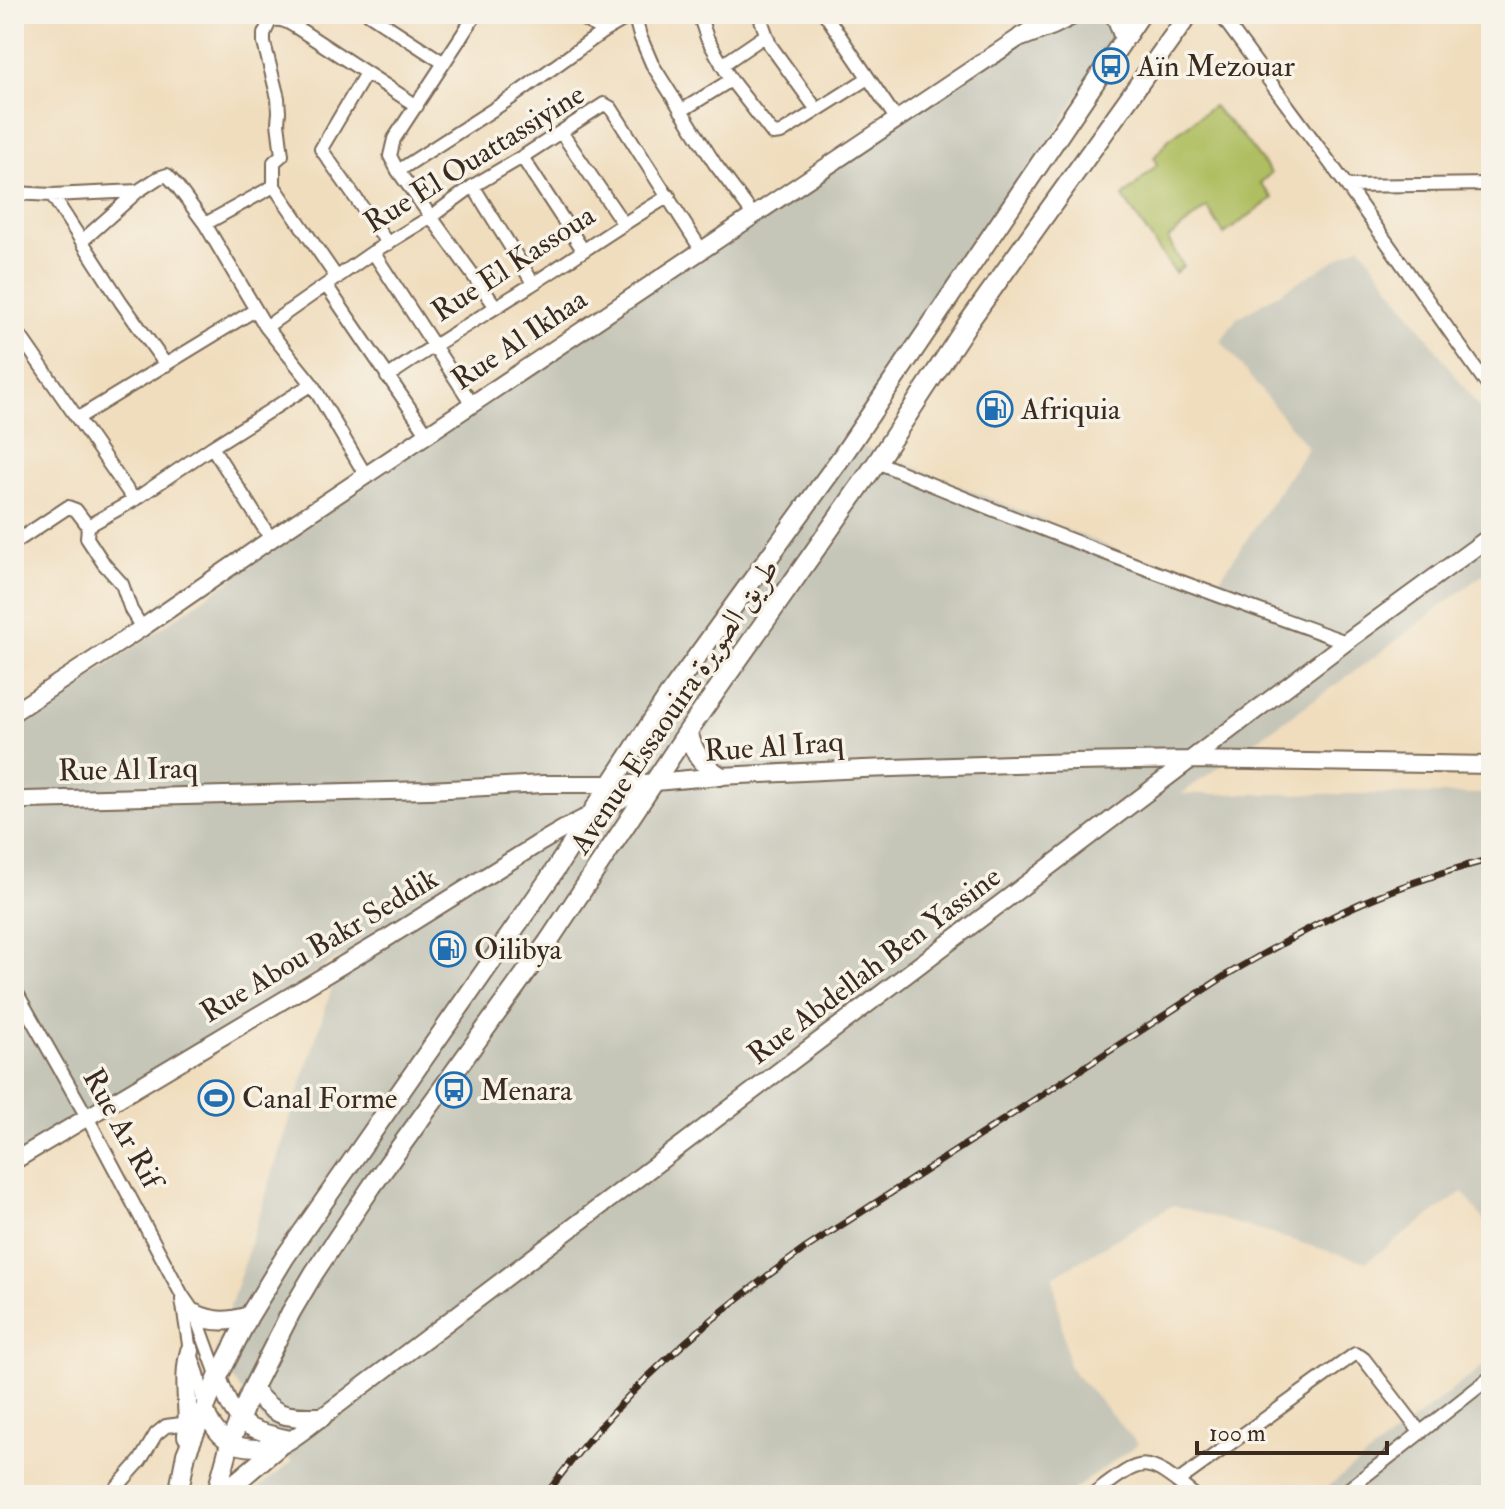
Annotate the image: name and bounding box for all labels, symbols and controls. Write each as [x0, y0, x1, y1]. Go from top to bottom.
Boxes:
bus stop icon: Aïn Mezouar [1092, 47, 1130, 85]
place label: Aïn Mezouar [1136, 48, 1295, 85]
street label: Rue El Ouattassiyine [357, 76, 591, 241]
street label: Rue El Kassoua [425, 197, 602, 330]
street label: Rue Al Ikhaa [445, 280, 595, 398]
fuel station icon: Afriquia [976, 390, 1014, 428]
place label: Afriquia [1020, 391, 1121, 428]
street label: Avenue Essaouira طريق الصويرة [561, 552, 787, 862]
street label: Rue Al Iraq [703, 723, 845, 770]
street label: Rue Al Iraq [58, 750, 199, 789]
street label: Rue Abdellah Ben Yassine [740, 858, 1008, 1073]
street label: Rue Abou Bakr Seddik [194, 860, 445, 1031]
fuel station icon: Oilibya [429, 930, 467, 968]
place label: Oilibya [474, 931, 563, 968]
street label: Rue Ar Rif [75, 1062, 173, 1198]
bus stop icon: Menara [435, 1071, 473, 1109]
place label: Menara [480, 1072, 573, 1109]
sports icon: Canal Forme [197, 1079, 235, 1117]
place label: Canal Forme [242, 1080, 397, 1117]
scale bar [1197, 1405, 1387, 1455]
text: 100 m [1209, 1418, 1266, 1449]

